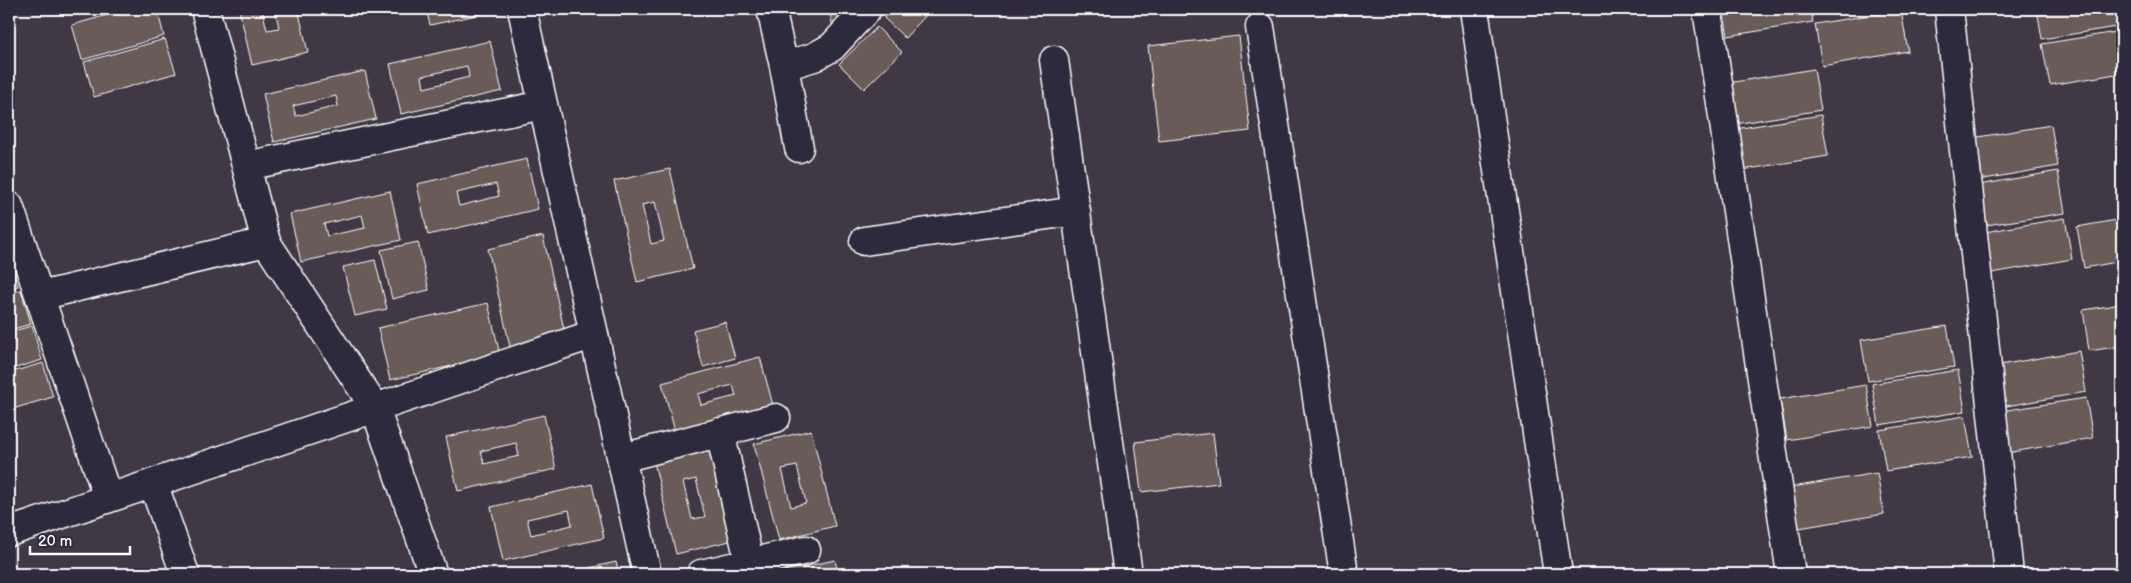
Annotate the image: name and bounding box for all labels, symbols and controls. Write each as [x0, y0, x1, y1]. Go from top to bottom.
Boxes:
scale bar [30, 523, 130, 555]
text: 20 m [38, 532, 72, 551]

